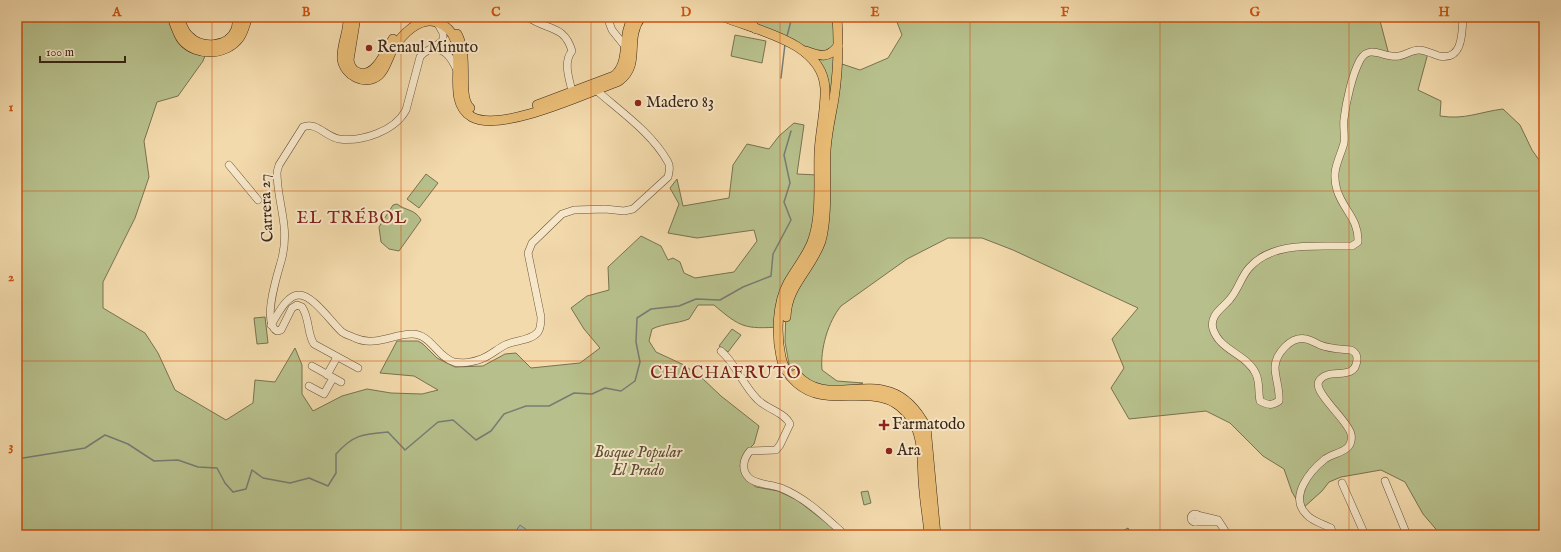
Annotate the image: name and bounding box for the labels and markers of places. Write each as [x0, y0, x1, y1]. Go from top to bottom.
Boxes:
place label: Renaul Minuto [377, 38, 479, 58]
marker: Renaul Minuto [364, 43, 374, 53]
place label: Madero 83 [646, 93, 714, 113]
marker: Madero 83 [633, 98, 643, 108]
place label: Farmatodo [892, 415, 966, 435]
marker: Farmatodo [879, 420, 889, 430]
place label: Ara [896, 441, 921, 461]
marker: Ara [884, 446, 894, 456]

